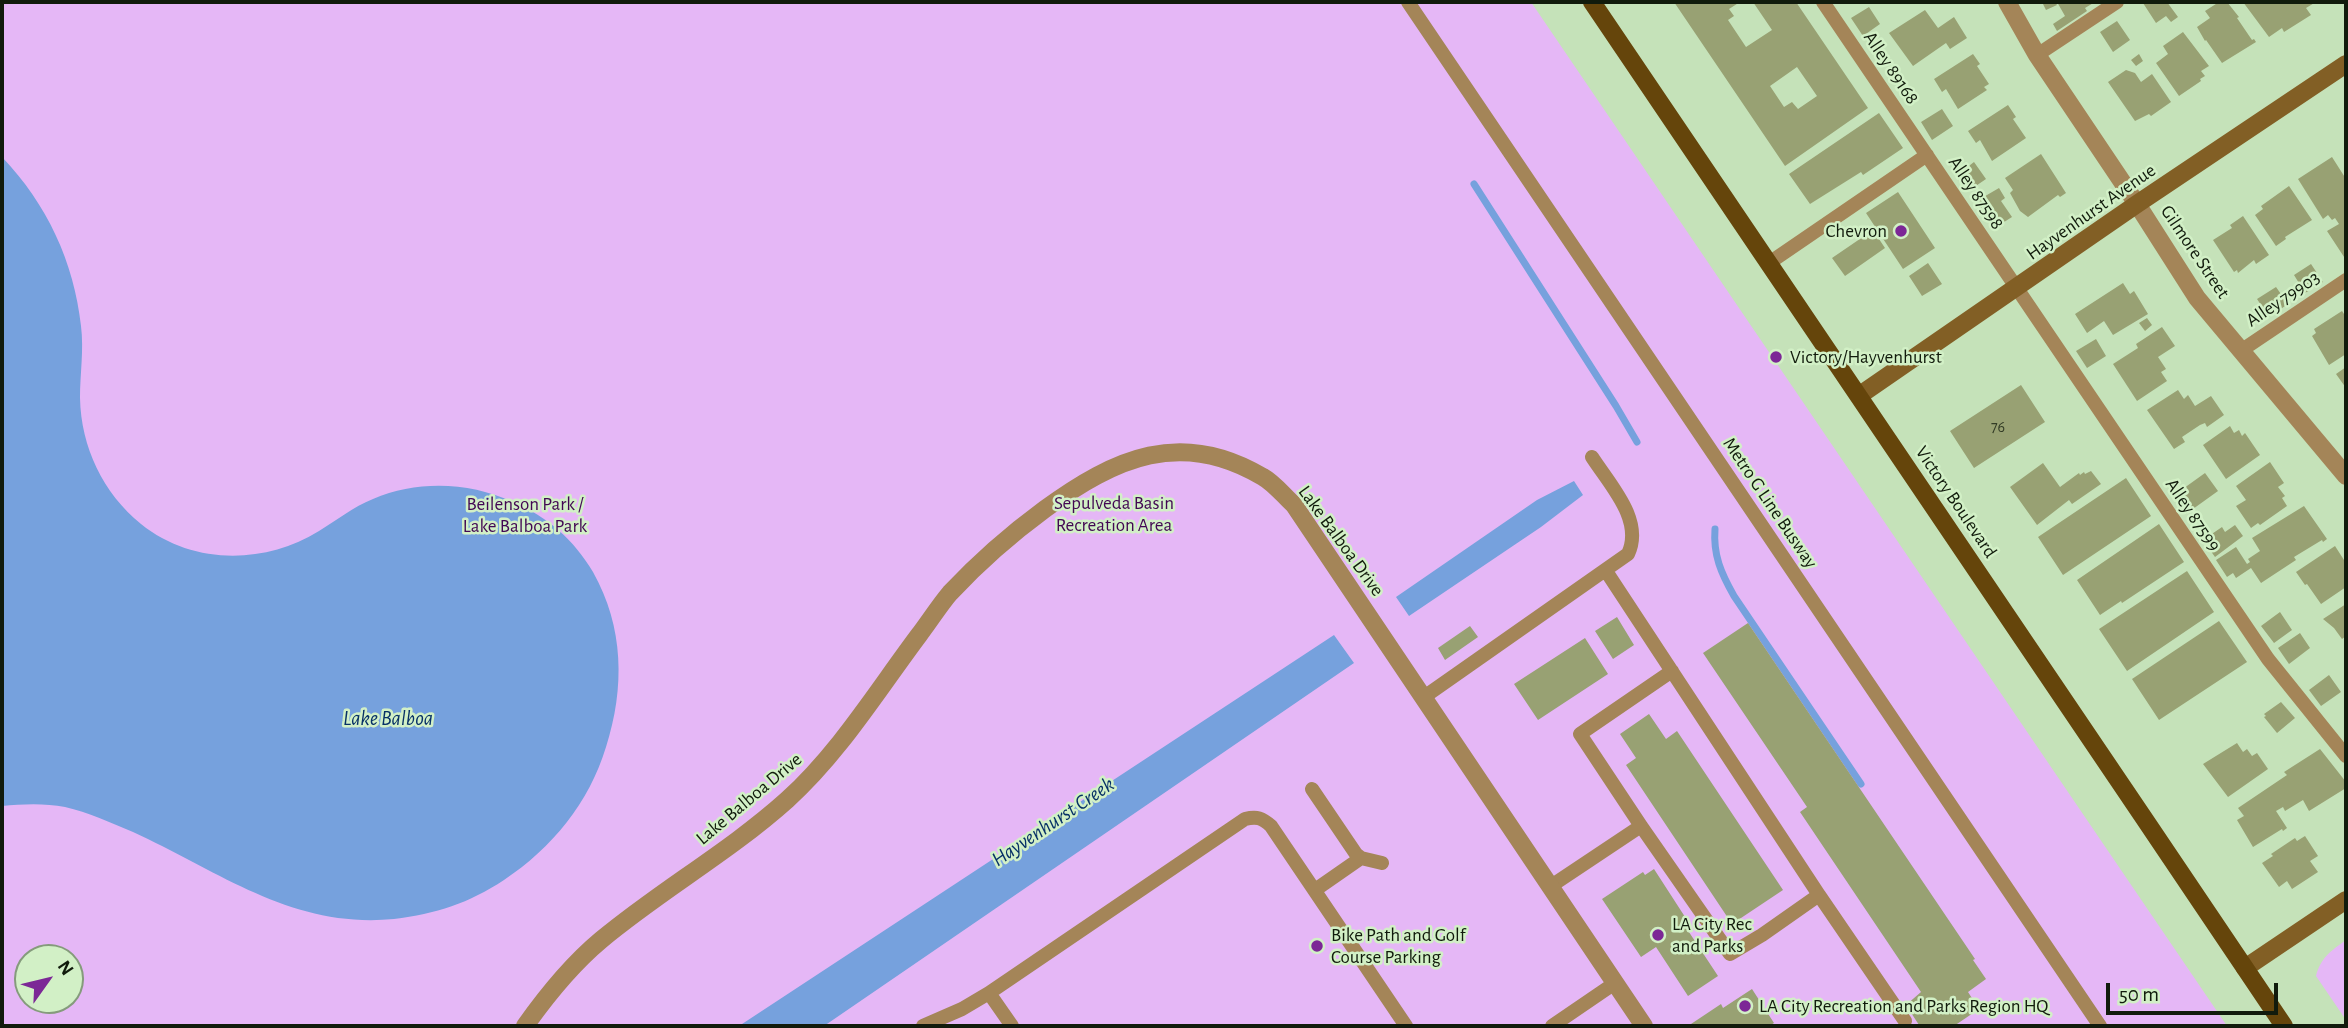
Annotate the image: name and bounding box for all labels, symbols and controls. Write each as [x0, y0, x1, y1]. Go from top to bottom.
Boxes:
street label: Alley 89168 [1858, 27, 1924, 109]
street label: Alley 87598 [1943, 152, 2009, 234]
street label: Hayvenhurst Avenue [2022, 159, 2160, 265]
street label: Gilmore Street [2155, 201, 2235, 303]
place label: Chevron [1825, 220, 1887, 242]
marker: Chevron [1893, 223, 1909, 239]
street label: Alley 79903 [2242, 266, 2324, 332]
place label: Victory/Hayvenhurst [1790, 346, 1942, 368]
marker: Victory/Hayvenhurst [1768, 349, 1784, 365]
house number: 76 [1991, 417, 2005, 437]
street label: Metro G Line Busway [1718, 433, 1822, 573]
street label: Victory Boulevard [1910, 442, 2002, 562]
street label: Alley 87599 [2160, 474, 2226, 556]
street label: Lake Balboa Drive [1293, 481, 1389, 601]
park label: Sepulveda Basin Recreation Area [1054, 492, 1174, 536]
park label: Beilenson Park / Lake Balboa Park [463, 493, 587, 537]
water label: Lake Balboa [343, 706, 433, 732]
street label: Lake Balboa Drive [691, 748, 807, 850]
water label: Hayvenhurst Creek [987, 772, 1119, 872]
place label: LA City Rec and Parks [1672, 913, 1752, 957]
place label: Bike Path and Golf Course Parking [1331, 924, 1465, 968]
marker: LA City Rec and Parks [1650, 927, 1666, 943]
marker: Bike Path and Golf Course Parking [1309, 938, 1325, 954]
north arrow [14, 944, 84, 1014]
text: N [54, 957, 77, 979]
scale bar [2110, 968, 2282, 1012]
text: 50 m [2119, 984, 2159, 1005]
place label: LA City Recreation and Parks Region HQ [1759, 995, 2048, 1017]
marker: LA City Recreation and Parks Region HQ [1737, 998, 1753, 1014]

